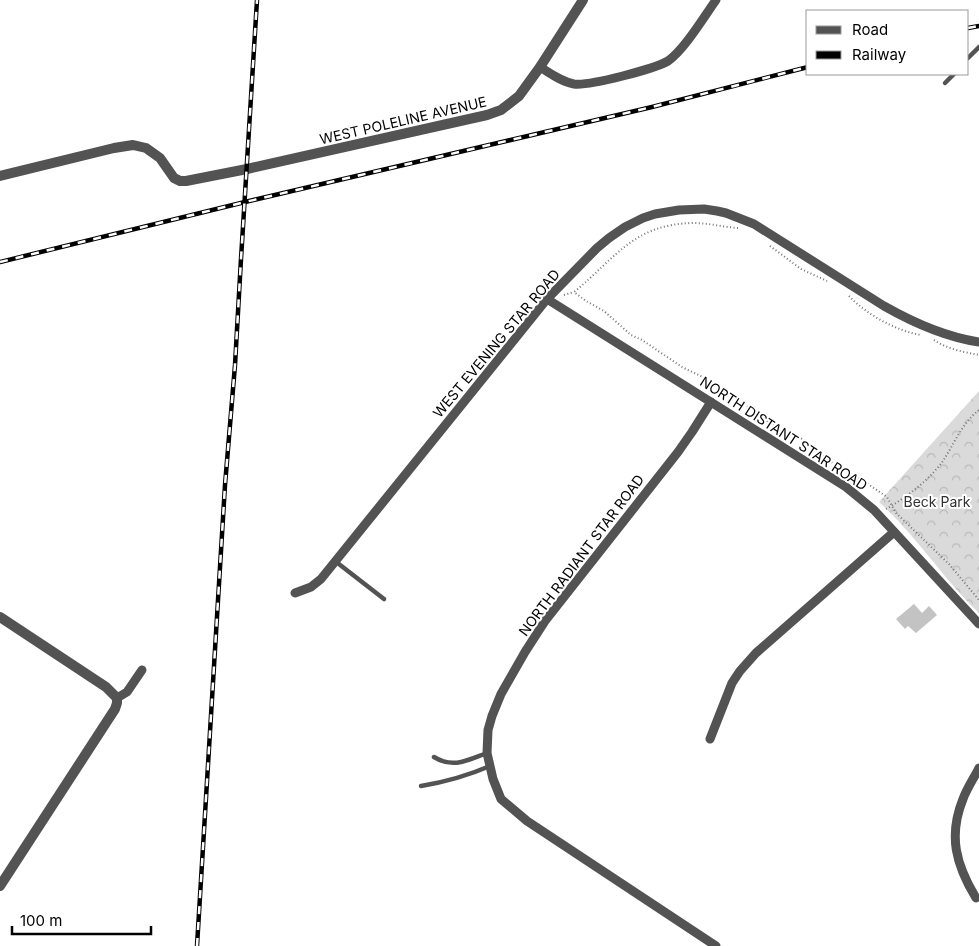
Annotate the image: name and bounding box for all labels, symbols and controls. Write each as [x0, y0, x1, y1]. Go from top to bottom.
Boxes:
legend [806, 10, 969, 75]
text: Road [852, 20, 888, 39]
text: Railway [852, 45, 907, 64]
street label: WEST POLELINE AVENUE [318, 92, 488, 148]
street label: WEST EVENING STAR ROAD [429, 265, 563, 421]
street label: NORTH DISTANT STAR ROAD [697, 373, 871, 493]
street label: NORTH RADIANT STAR ROAD [515, 471, 647, 639]
park label: Beck Park [904, 493, 971, 510]
scale bar [12, 904, 151, 936]
text: 100 m [20, 911, 62, 930]

